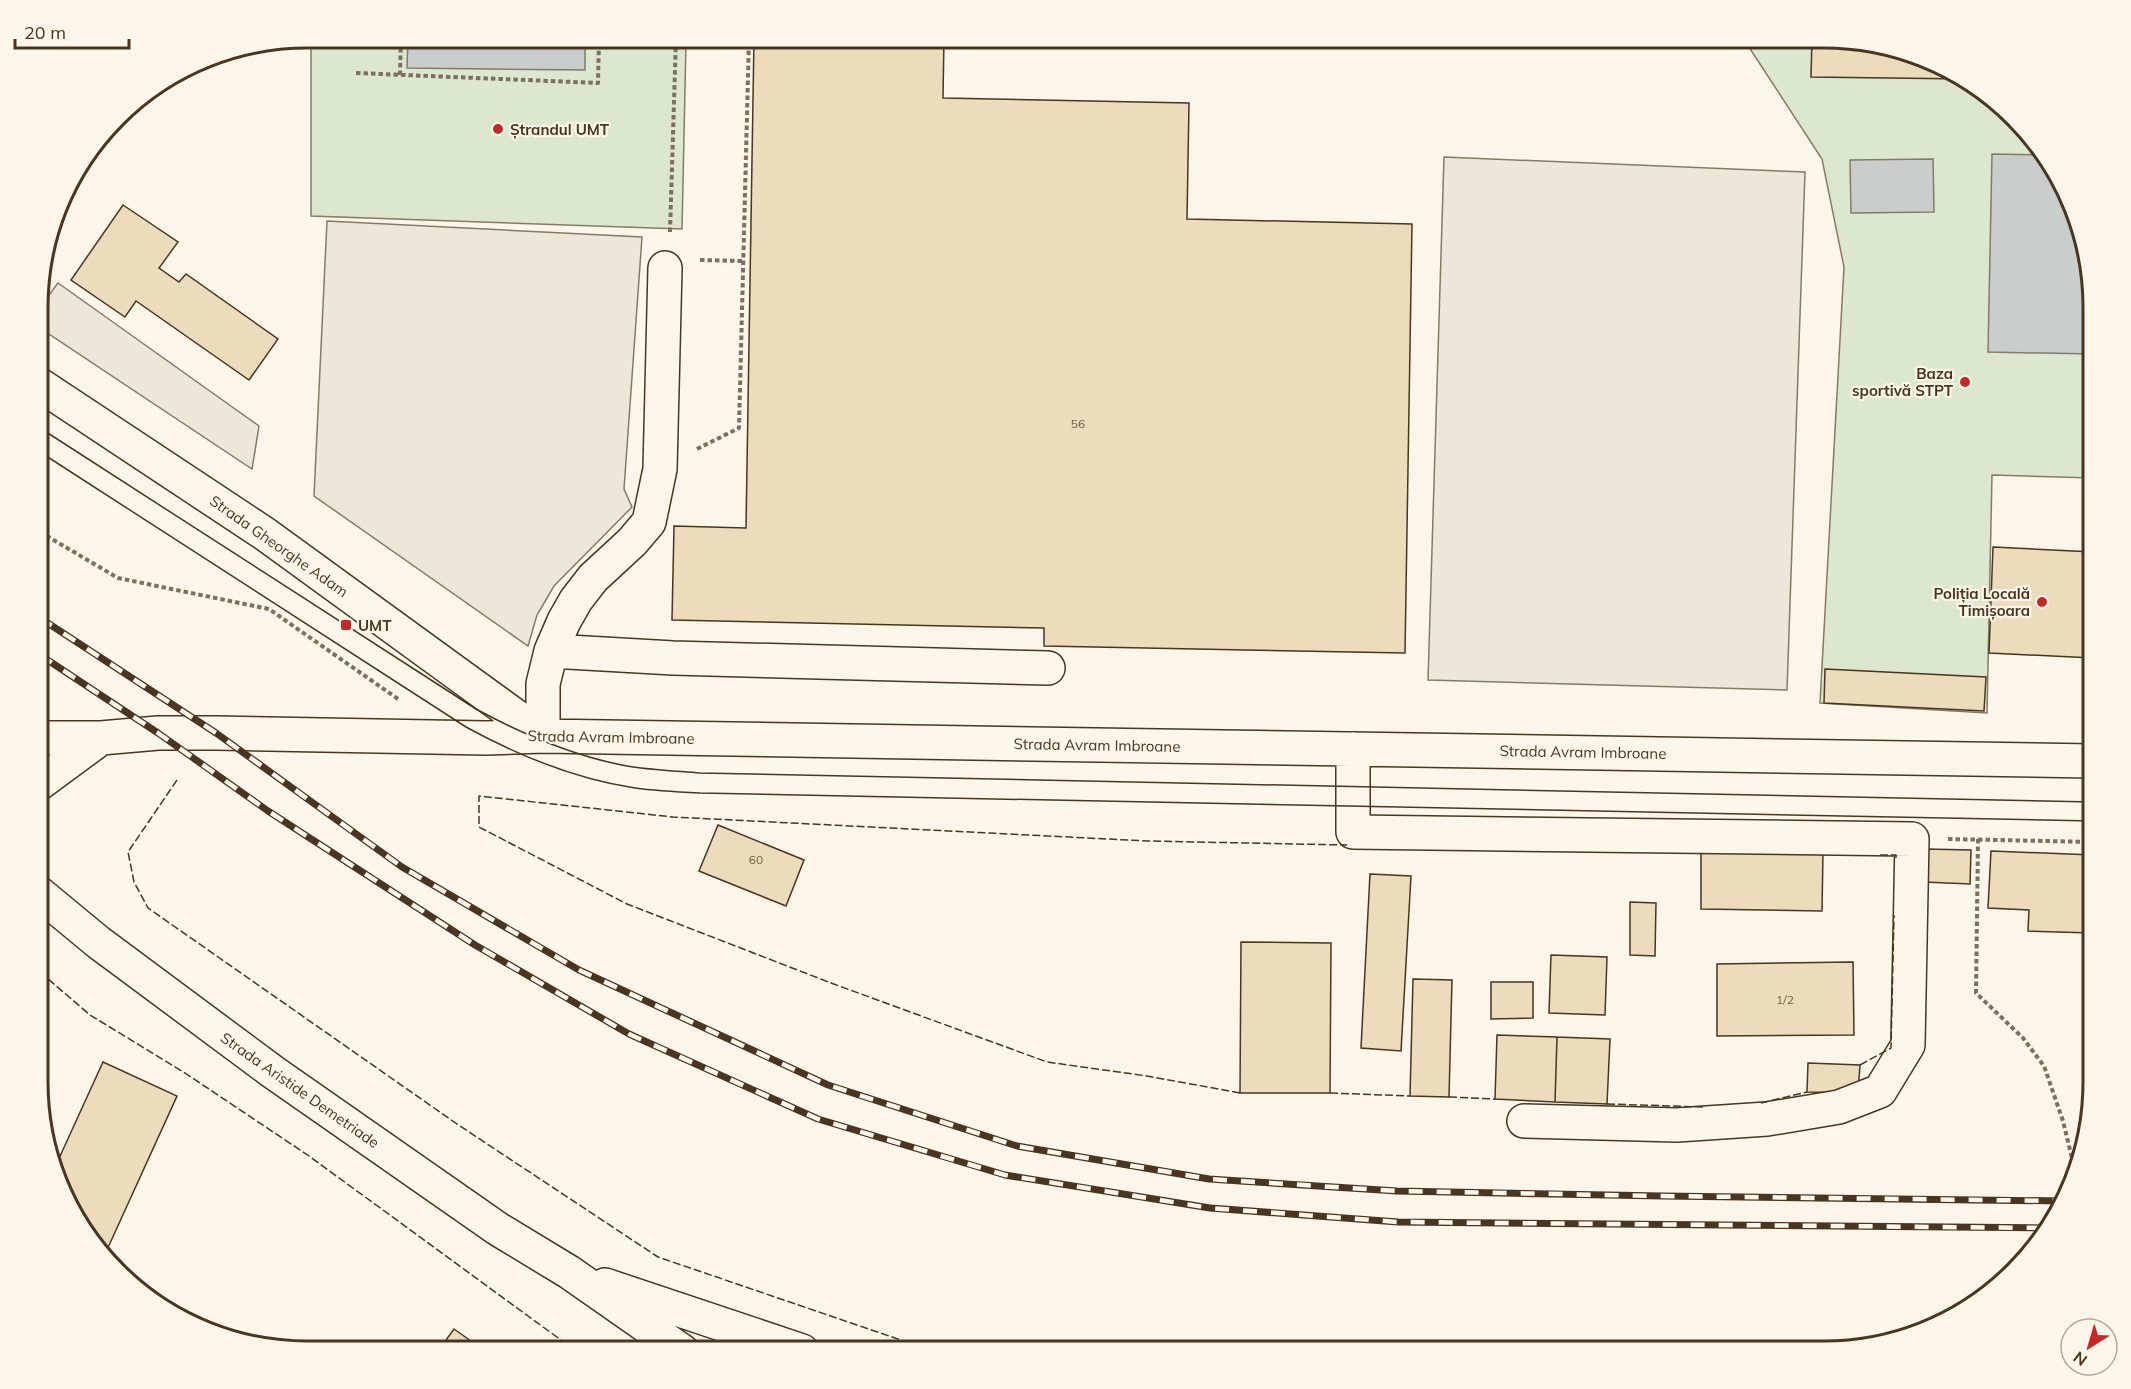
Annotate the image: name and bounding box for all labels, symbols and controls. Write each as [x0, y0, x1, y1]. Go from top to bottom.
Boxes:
scale bar [15, 12, 129, 50]
text: 20 m [24, 21, 66, 44]
place label: Ștrandul UMT [510, 120, 610, 140]
marker: Ștrandul UMT [491, 122, 505, 136]
place label: Baza sportivă STPT [1852, 364, 1954, 400]
marker: Baza sportivă STPT [1958, 375, 1972, 389]
house number: 56 [1071, 416, 1085, 431]
street label: Strada Gheorghe Adam [206, 491, 352, 601]
place label: Poliția Locală Timișoara [1933, 584, 2030, 621]
marker: Poliția Locală Timișoara [2035, 595, 2049, 609]
place label: UMT [358, 616, 392, 635]
marker: UMT [339, 618, 353, 632]
street label: Strada Avram Imbroane [527, 726, 695, 748]
street label: Strada Avram Imbroane [1013, 734, 1181, 756]
street label: Strada Avram Imbroane [1499, 741, 1667, 763]
house number: 60 [749, 852, 763, 867]
house number: 1/2 [1776, 992, 1794, 1007]
street label: Strada Aristide Demetriade [217, 1028, 383, 1152]
north arrow [2059, 1317, 2119, 1377]
text: N [2069, 1347, 2091, 1371]

